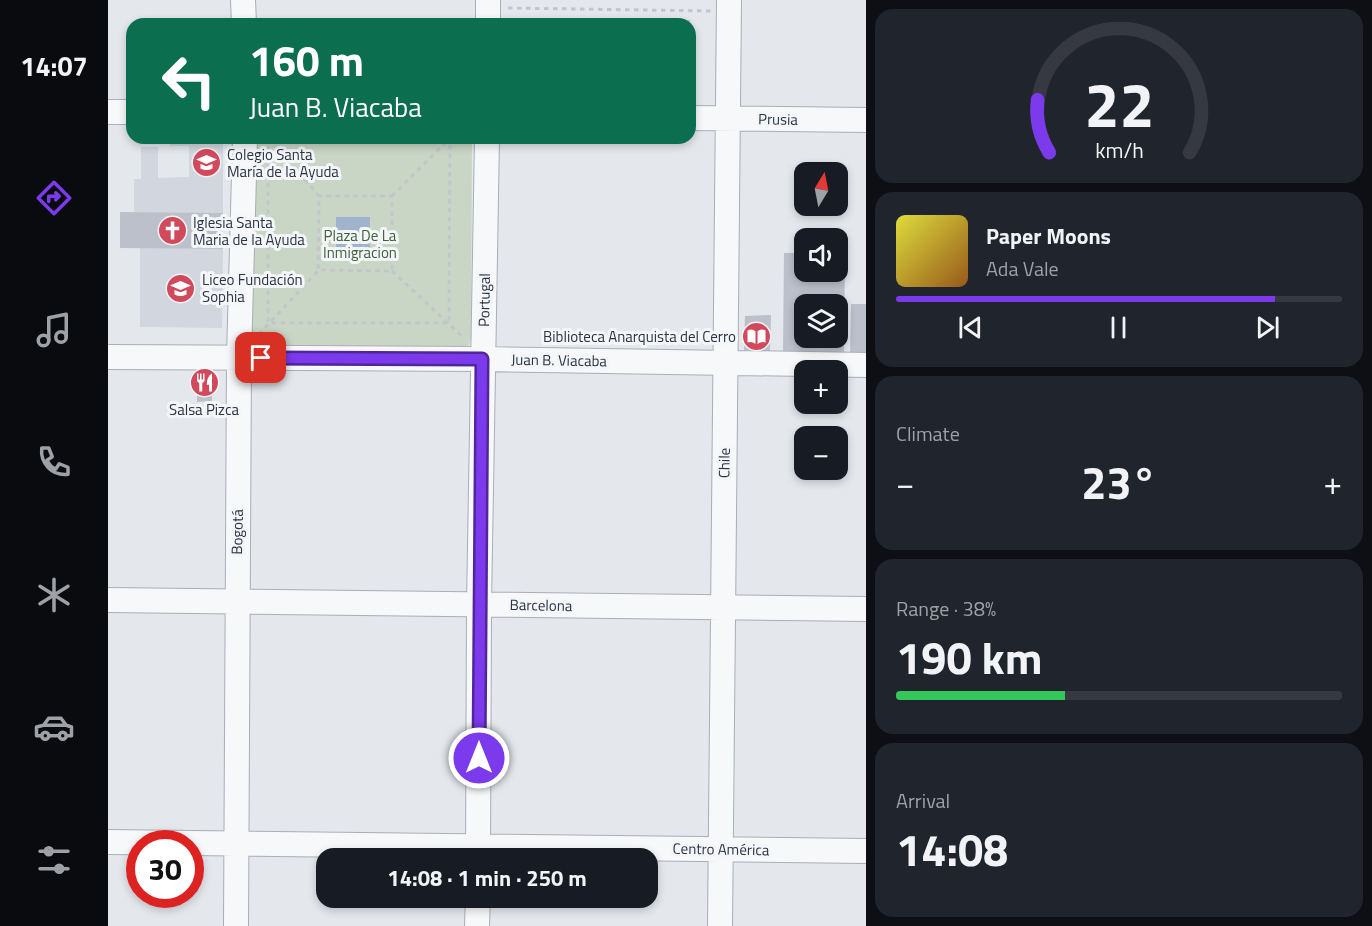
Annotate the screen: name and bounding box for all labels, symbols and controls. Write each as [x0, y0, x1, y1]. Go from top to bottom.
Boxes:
text: 160 m [249, 28, 364, 92]
icon: left [150, 42, 228, 120]
text: 14:07 [20, 45, 88, 86]
text: 22 [1084, 56, 1154, 151]
text: Juan B. Viacaba [249, 86, 422, 127]
street label: Prusia [758, 107, 799, 131]
text: km/h [1095, 135, 1143, 167]
place label: Colegio Santa María de la Ayuda [227, 143, 339, 183]
school or university icon: Colegio Santa María de la Ayuda [190, 147, 222, 179]
north arrow [794, 162, 848, 216]
map controls [794, 162, 848, 480]
icon: directions [33, 177, 75, 219]
place label: Iglesia Santa Maria de la Ayuda [193, 211, 305, 251]
church icon: Iglesia Santa Maria de la Ayuda [156, 215, 188, 247]
text: Paper Moons [986, 219, 1111, 253]
park label: Plaza De La Inmigracion [323, 224, 397, 264]
button: sound [794, 228, 848, 282]
text: Ada Vale [986, 253, 1059, 284]
place label: Liceo Fundación Sophia [202, 268, 303, 308]
school or university icon: Liceo Fundación Sophia [165, 272, 197, 304]
street label: Portugal [472, 273, 496, 327]
button: layers [794, 294, 848, 348]
icon: music [33, 309, 75, 351]
icon: previous [954, 311, 987, 344]
icon: pause [1102, 311, 1135, 344]
icon: next [1251, 311, 1284, 344]
library icon: Biblioteca Anarquista del Cerro [741, 320, 773, 352]
place label: Biblioteca Anarquista del Cerro [543, 325, 736, 348]
pin [235, 332, 286, 383]
icon: arrive [244, 341, 277, 374]
street label: Juan B. Viacaba [511, 348, 608, 372]
button: + [794, 360, 848, 414]
restaurant icon: Salsa Pizca [188, 366, 220, 398]
place label: Salsa Pizca [169, 398, 239, 421]
text: Climate [896, 418, 960, 449]
button: − [794, 426, 848, 480]
icon: phone [33, 441, 75, 483]
street label: Chile [712, 448, 736, 478]
text: 23° [1081, 448, 1157, 516]
text: − [896, 458, 914, 508]
text: + [1324, 458, 1342, 508]
street label: Bogotá [225, 509, 249, 555]
icon: climate [33, 574, 75, 616]
street label: Barcelona [509, 593, 573, 617]
text: Range · 38% [896, 593, 996, 624]
text: 190 km [896, 623, 1042, 691]
icon: car [33, 706, 75, 748]
position arrow [447, 726, 511, 790]
text: Arrival [896, 785, 950, 816]
text: 14:08 [896, 815, 1008, 883]
speed limit sign: 30 [126, 830, 204, 908]
street label: Centro América [672, 837, 770, 861]
icon: filters [33, 839, 75, 881]
text: 14:08 · 1 min · 250 m [387, 861, 587, 895]

